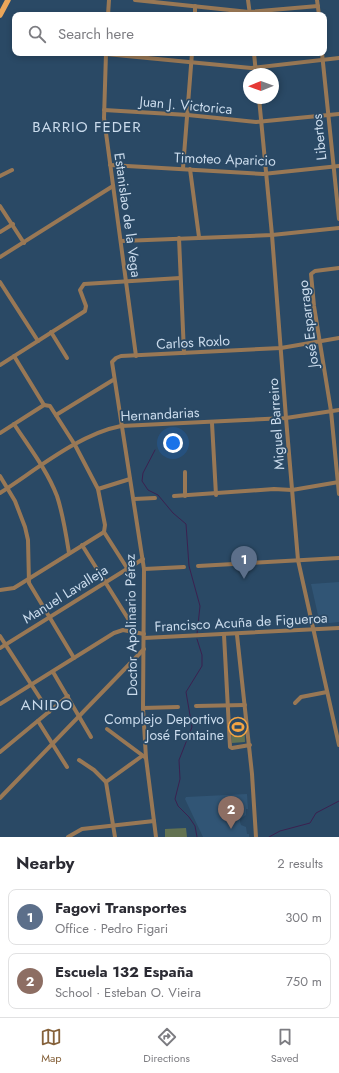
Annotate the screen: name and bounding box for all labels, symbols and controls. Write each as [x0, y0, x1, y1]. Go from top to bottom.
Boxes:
search box [12, 12, 327, 56]
icon: search [26, 23, 48, 45]
text: Search here [58, 23, 134, 45]
north arrow [243, 68, 279, 104]
street label: Juan J. Victorica [137, 91, 233, 119]
street label: Libertos [307, 112, 331, 161]
district label: BARRIO FEDER [32, 116, 142, 138]
street label: Timoteo Aparicio [174, 147, 276, 171]
street label: Estanislao de la Vega [109, 151, 147, 279]
street label: José Esparrago [293, 279, 324, 371]
street label: Carlos Roxlo [156, 330, 231, 354]
street label: Miguel Barreiro [263, 377, 289, 471]
street label: Hernandarias [120, 402, 200, 426]
your location [163, 433, 183, 453]
pin: 1 [231, 546, 257, 579]
street label: Doctor Apolinario Pérez [120, 553, 142, 696]
street label: Manuel Lavalleja [19, 560, 111, 628]
street label: Francisco Acuña de Figueroa [154, 607, 328, 637]
district label: ANIDO [21, 694, 73, 716]
place label: Complejo Deportivo José Fontaine [104, 709, 224, 745]
sports icon: Complejo Deportivo José Fontaine [227, 716, 249, 738]
pin: 2 [218, 796, 244, 829]
text: Nearby [16, 851, 74, 875]
text: 2 results [277, 854, 323, 873]
text: Fagovi Transportes [55, 897, 187, 919]
text: 1 [27, 908, 33, 927]
text: 300 m [285, 908, 322, 927]
text: Office · Pedro Figari [55, 919, 168, 938]
text: Escuela 132 España [55, 961, 193, 983]
text: 2 [26, 972, 34, 991]
text: 750 m [286, 972, 322, 991]
text: School · Esteban O. Vieira [55, 983, 201, 1002]
tab: Map [40, 1026, 62, 1066]
tab: Directions [143, 1026, 190, 1066]
tab: Saved [271, 1026, 299, 1066]

